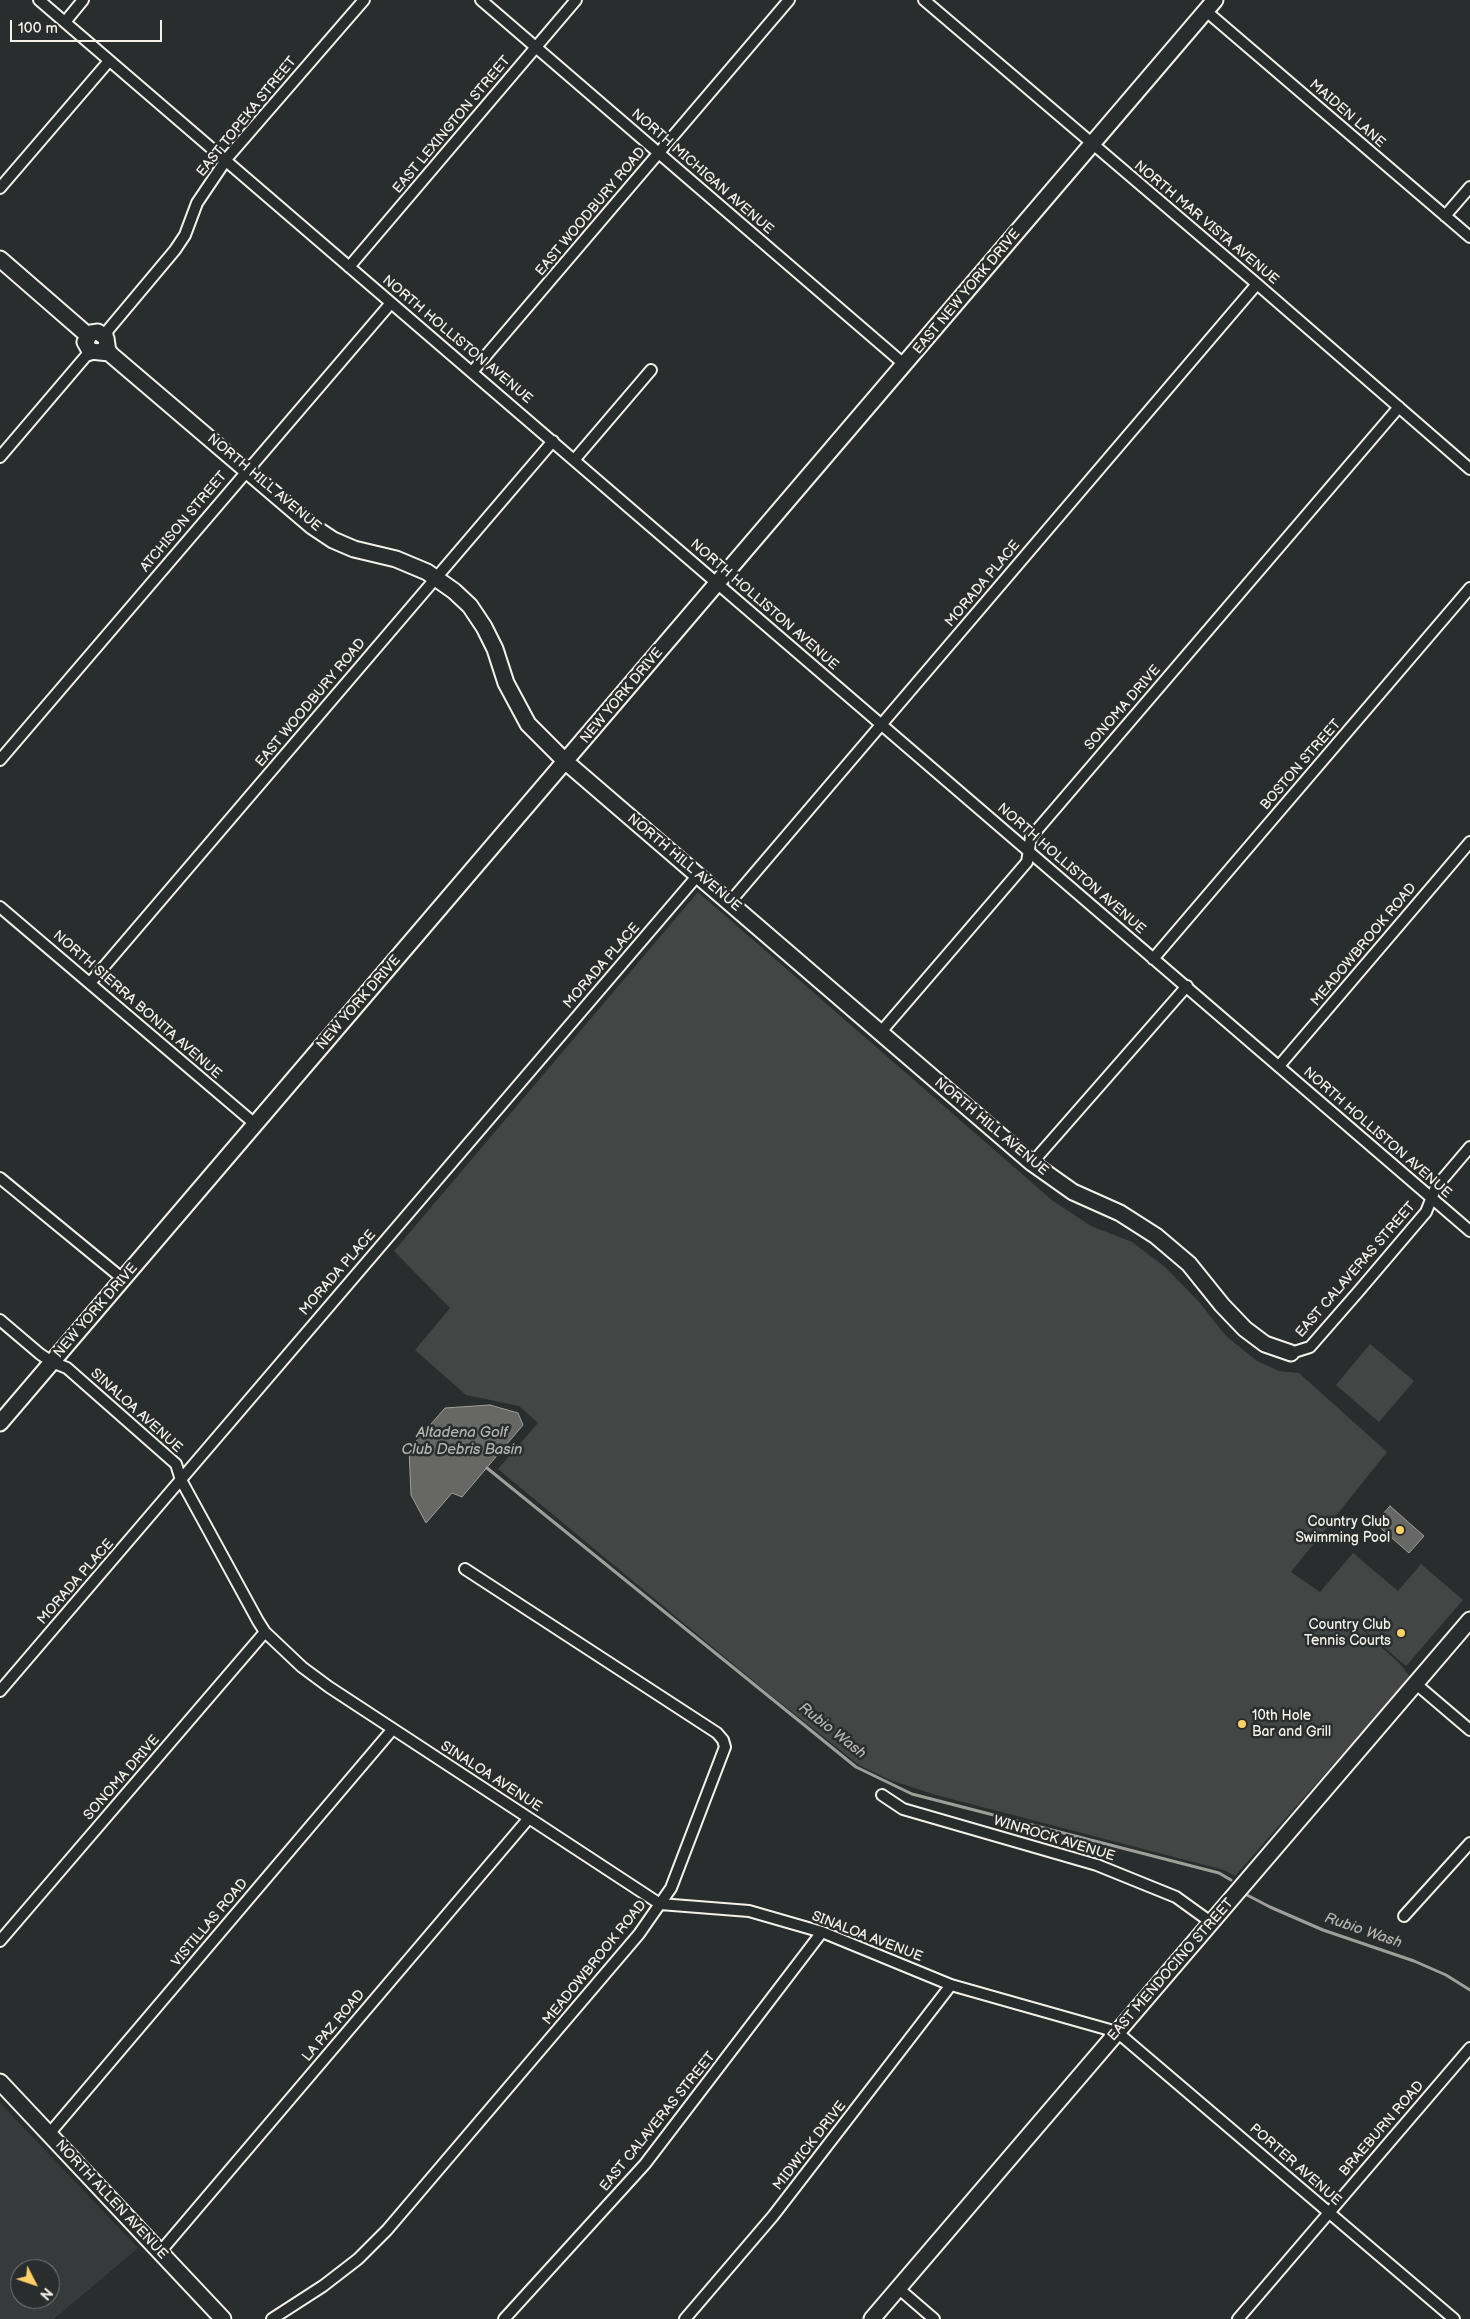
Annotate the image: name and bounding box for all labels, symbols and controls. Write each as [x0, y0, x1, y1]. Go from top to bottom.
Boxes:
scale bar [12, 10, 165, 42]
text: 100 m [18, 19, 58, 38]
street label: EAST LEXINGTON STREET [390, 53, 514, 197]
street label: EAST TOPEKA STREET [194, 54, 300, 180]
street label: MAIDEN LANE [1306, 76, 1388, 152]
street label: NORTH MICHIGAN AVENUE [627, 106, 777, 238]
street label: EAST WOODBURY ROAD [532, 144, 650, 280]
street label: NORTH MAR VISTA AVENUE [1130, 158, 1282, 288]
street label: EAST NEW YORK DRIVE [910, 226, 1024, 358]
street label: NORTH HOLLISTON AVENUE [378, 272, 536, 408]
street label: NORTH HILL AVENUE [204, 431, 324, 535]
street label: ATCHISON STREET [137, 468, 231, 576]
street label: NORTH HOLLISTON AVENUE [686, 536, 842, 674]
street label: MORADA PLACE [942, 537, 1024, 631]
street label: EAST WOODBURY ROAD [252, 635, 370, 771]
street label: NEW YORK DRIVE [577, 645, 667, 747]
street label: SONOMA DRIVE [1082, 662, 1164, 754]
street label: BOSTON STREET [1257, 716, 1345, 814]
street label: NORTH HOLLISTON AVENUE [993, 800, 1149, 938]
street label: NORTH HILL AVENUE [624, 811, 744, 915]
street label: MEADOWBROOK ROAD [1308, 880, 1420, 1010]
street label: MORADA PLACE [560, 920, 644, 1012]
street label: NORTH SIERRA BONITA AVENUE [49, 927, 225, 1083]
street label: NEW YORK DRIVE [313, 952, 405, 1054]
street label: NORTH HOLLISTON AVENUE [1299, 1064, 1455, 1202]
street label: NORTH HILL AVENUE [931, 1075, 1051, 1179]
street label: EAST CALAVERAS STREET [1293, 1199, 1419, 1341]
street label: MORADA PLACE [296, 1227, 380, 1319]
street label: NEW YORK DRIVE [50, 1260, 142, 1362]
street label: SINALOA AVENUE [87, 1365, 185, 1457]
water label: Altadena Golf Club Debris Basin [402, 1424, 522, 1459]
place label: Country Club Swimming Pool [1295, 1514, 1390, 1546]
marker: Country Club Swimming Pool [1394, 1524, 1406, 1536]
street label: MORADA PLACE [34, 1536, 118, 1628]
place label: Country Club Tennis Courts [1304, 1617, 1391, 1650]
marker: Country Club Tennis Courts [1395, 1627, 1407, 1639]
water label: Rubio Wash [795, 1699, 869, 1763]
place label: 10th Hole Bar and Grill [1252, 1708, 1331, 1740]
marker: 10th Hole Bar and Grill [1236, 1718, 1248, 1730]
street label: SONOMA DRIVE [81, 1732, 163, 1824]
street label: SINALOA AVENUE [437, 1738, 545, 1816]
street label: WINROCK AVENUE [991, 1813, 1117, 1865]
street label: VISTILLAS ROAD [168, 1876, 252, 1970]
street label: EAST MENDOCINO STREET [1105, 1895, 1237, 2045]
street label: MEADOWBROOK ROAD [540, 1897, 650, 2029]
street label: SINALOA AVENUE [809, 1908, 925, 1966]
water label: Rubio Wash [1322, 1909, 1404, 1953]
street label: LA PAZ ROAD [299, 1987, 369, 2065]
street label: EAST CALAVERAS STREET [597, 2049, 719, 2195]
street label: BRAEBURN ROAD [1336, 2078, 1428, 2180]
street label: MIDWICK DRIVE [770, 2098, 850, 2194]
street label: PORTER AVENUE [1246, 2121, 1344, 2209]
street label: NORTH ALLEN AVENUE [51, 2137, 171, 2263]
north arrow [10, 2259, 60, 2309]
text: N [36, 2284, 56, 2303]

